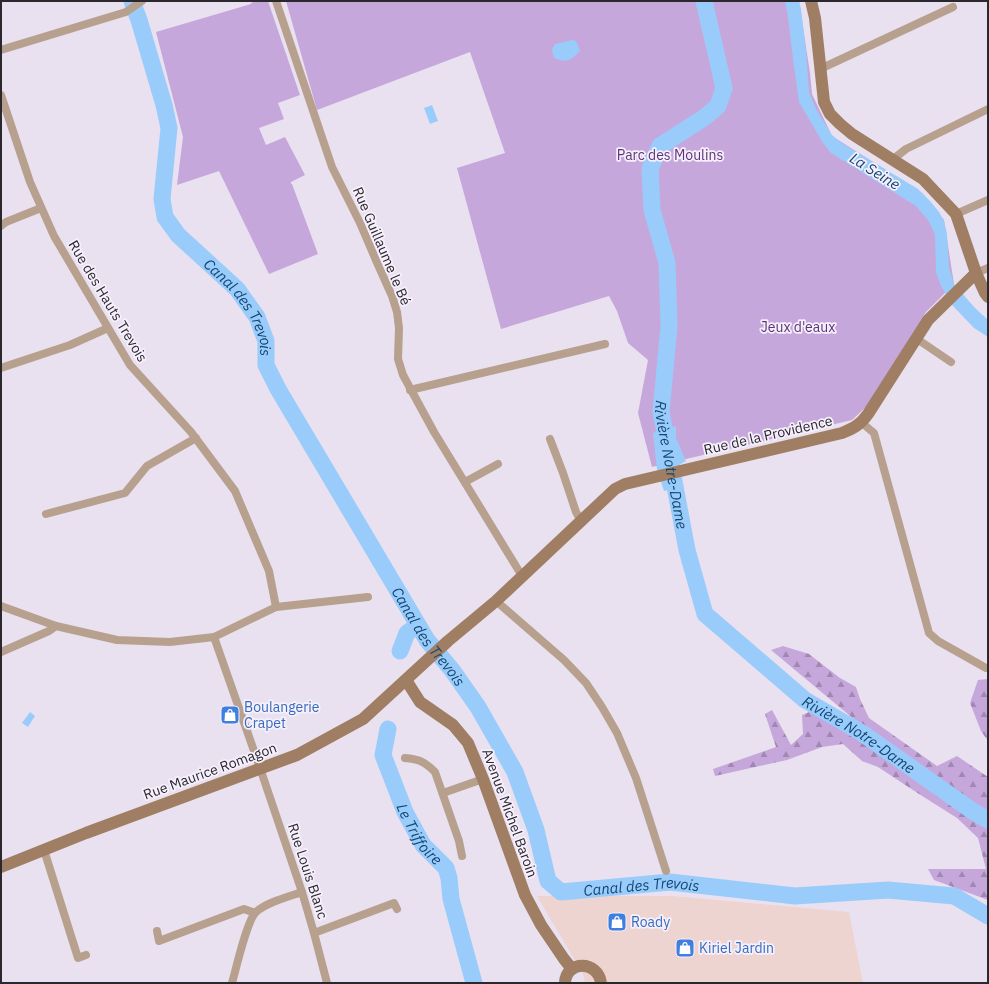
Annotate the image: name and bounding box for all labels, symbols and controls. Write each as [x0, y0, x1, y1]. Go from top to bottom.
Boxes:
park label: Parc des Moulins [617, 146, 723, 164]
water label: La Seine [846, 148, 904, 194]
street label: Rue Guillaume le Bé [349, 184, 415, 308]
street label: Rue des Hauts Trevois [64, 237, 152, 365]
water label: Canal des Trevois [200, 254, 276, 356]
park label: Jeux d'eaux [761, 318, 835, 336]
water label: Rivière Notre-Dame [651, 400, 692, 531]
street label: Rue de la Providence [702, 411, 834, 459]
water label: Canal des Trevois [388, 583, 470, 690]
water label: Rivière Notre-Dame [799, 691, 919, 777]
place label: Boulangerie Crapet [244, 698, 320, 732]
shop icon: Boulangerie Crapet [219, 704, 241, 726]
street label: Rue Maurice Romagon [141, 738, 279, 804]
street label: Avenue Michel Baroin [478, 746, 542, 880]
water label: Le Triffoire [393, 801, 447, 869]
street label: Rue Louis Blanc [284, 821, 332, 921]
water label: Canal des Trevois [583, 872, 701, 899]
shop icon: Roady [606, 911, 628, 933]
place label: Roady [631, 913, 670, 931]
shop icon: Kiriel Jardin [674, 937, 696, 959]
place label: Kiriel Jardin [699, 939, 774, 957]

